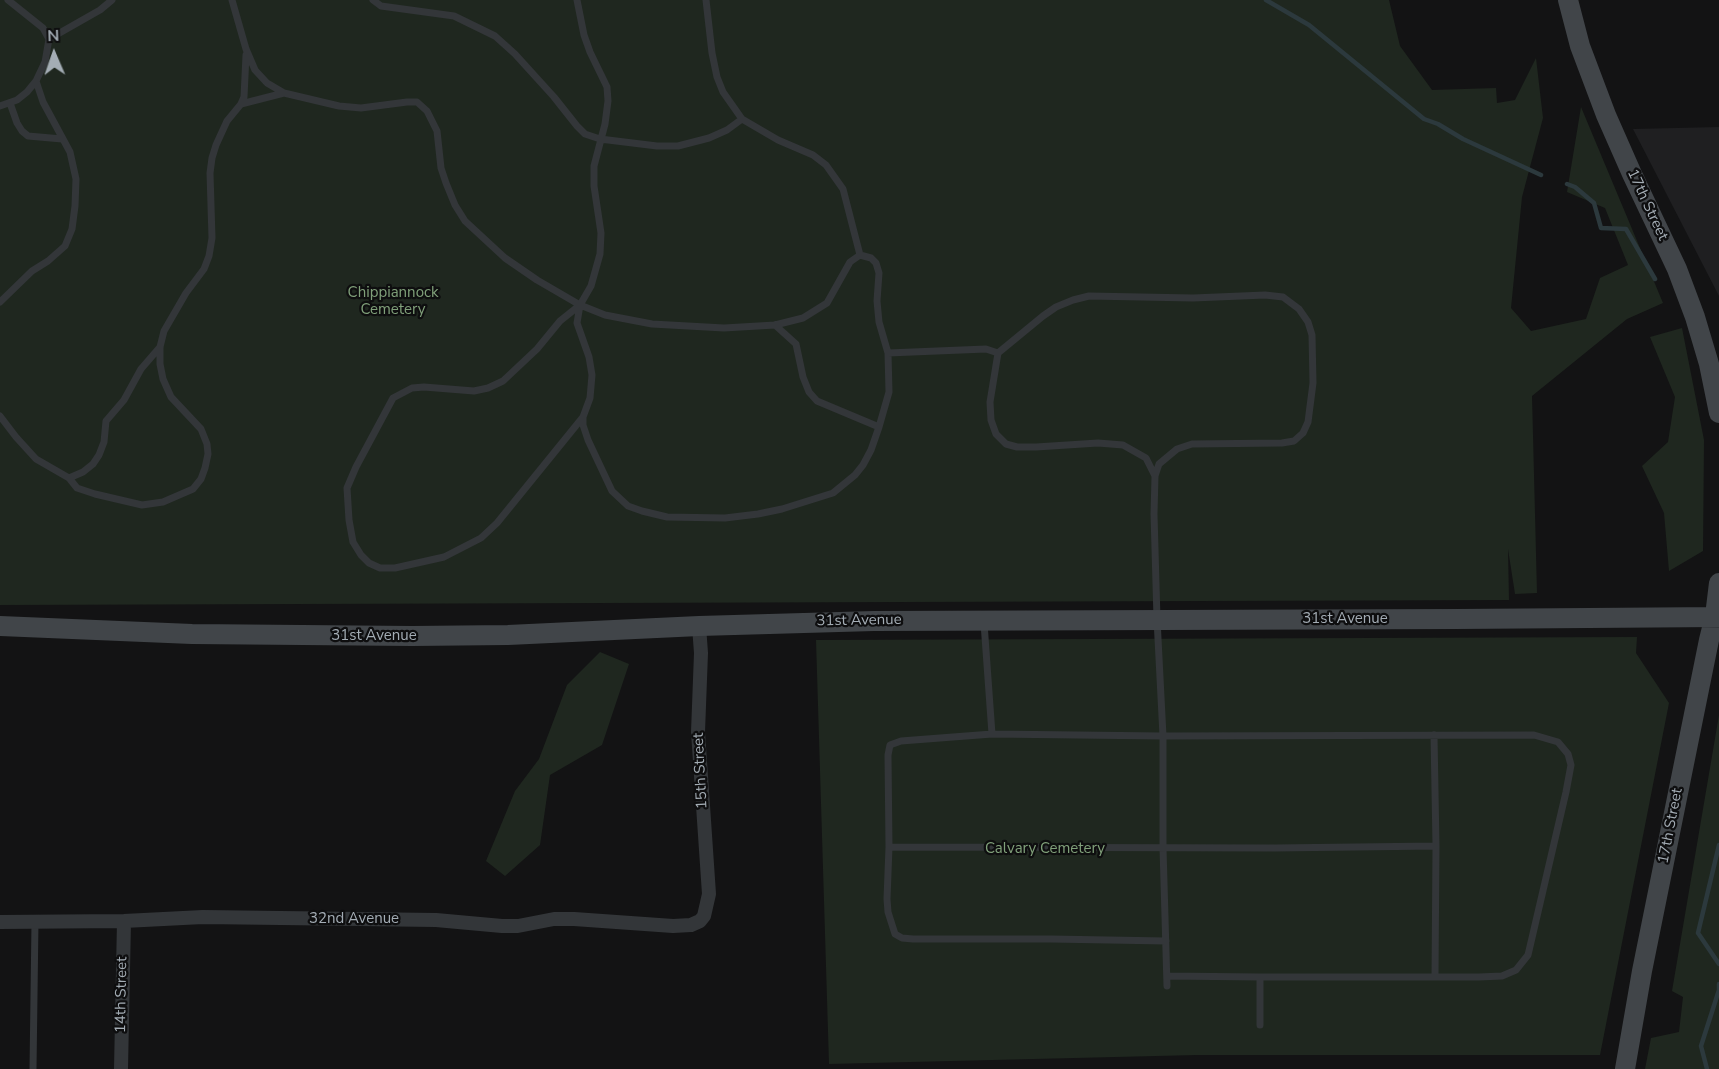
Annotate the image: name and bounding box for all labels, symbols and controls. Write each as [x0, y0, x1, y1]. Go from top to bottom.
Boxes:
north arrow [24, 24, 84, 84]
text: N [47, 25, 60, 47]
street label: 17th Street [1623, 167, 1671, 243]
park label: Chippiannock Cemetery [348, 284, 438, 319]
street label: 31st Avenue [1302, 610, 1388, 628]
street label: 31st Avenue [816, 611, 902, 631]
street label: 31st Avenue [331, 627, 417, 645]
street label: 15th Street [690, 732, 712, 810]
street label: 17th Street [1655, 787, 1687, 865]
park label: Calvary Cemetery [985, 840, 1105, 858]
street label: 32nd Avenue [309, 910, 399, 928]
street label: 14th Street [112, 957, 132, 1033]

